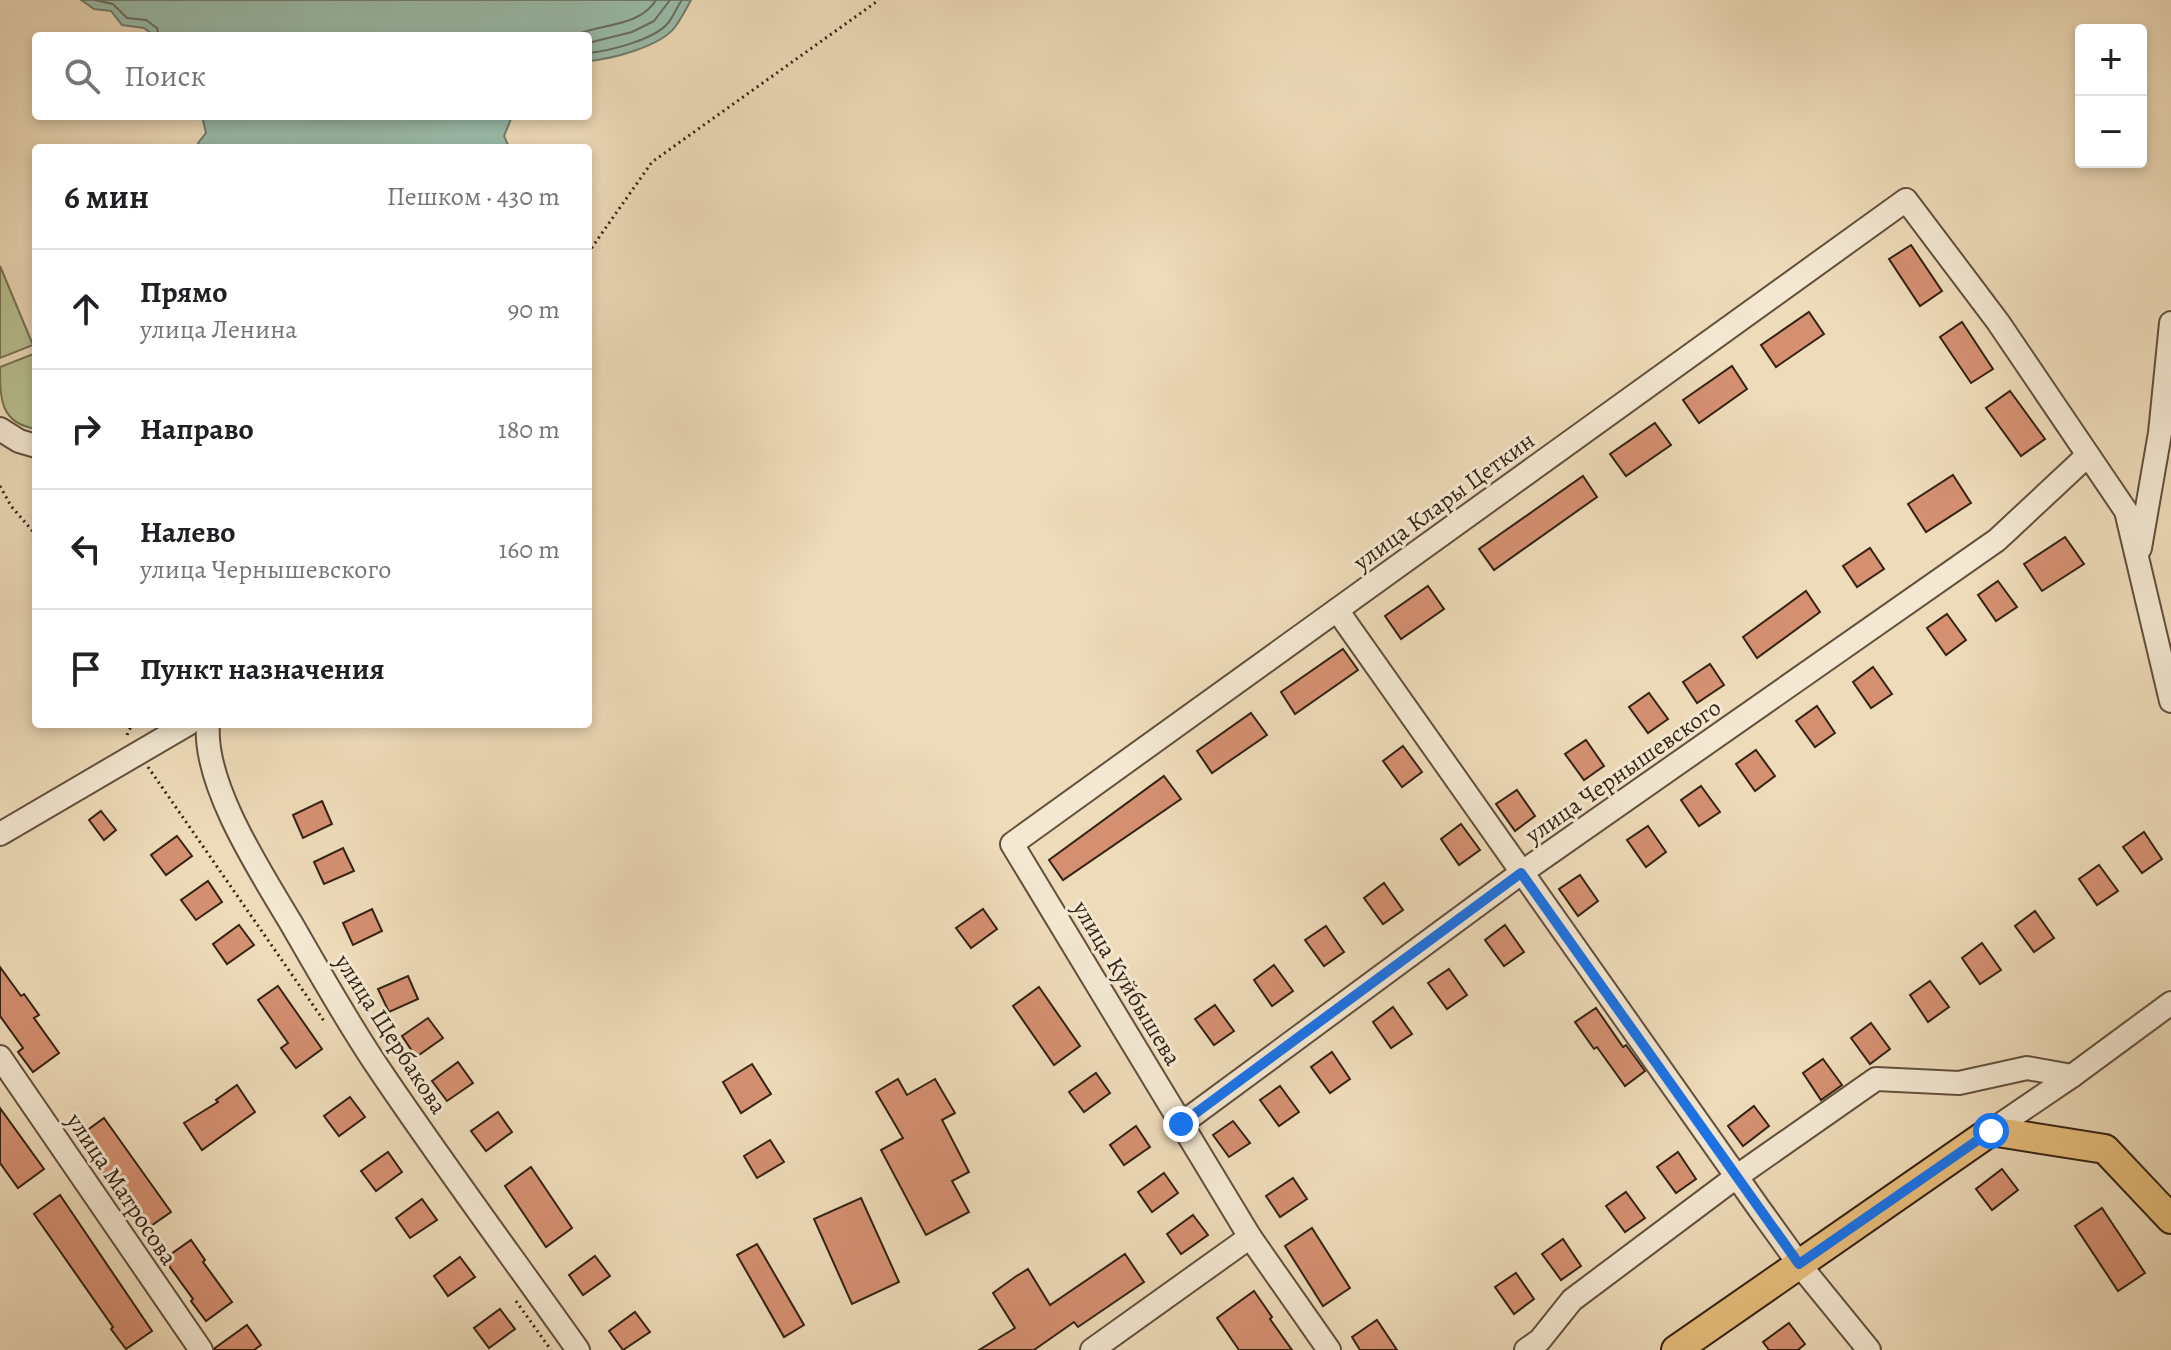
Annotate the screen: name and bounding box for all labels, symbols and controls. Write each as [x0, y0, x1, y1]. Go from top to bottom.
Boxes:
map controls [2075, 24, 2147, 168]
button: + [2075, 24, 2147, 96]
search box [32, 32, 592, 120]
icon: search [60, 54, 104, 98]
text: Поиск [124, 56, 206, 96]
button: − [2075, 96, 2147, 168]
text: 6 мин [64, 173, 149, 220]
text: Пешком · 430 m [387, 179, 560, 214]
text: Прямо [140, 272, 227, 312]
icon: ahead [64, 287, 108, 331]
text: 90 m [508, 292, 560, 327]
text: улица Ленина [140, 312, 297, 347]
icon: right [64, 407, 108, 451]
text: Направо [140, 409, 254, 449]
text: 180 m [498, 412, 560, 447]
street label: улица Клары Цеткин [1346, 424, 1541, 578]
text: Налево [140, 512, 235, 552]
icon: left [64, 527, 108, 571]
text: 160 m [498, 532, 560, 567]
text: улица Чернышевского [140, 552, 391, 587]
icon: arrive [64, 647, 108, 691]
text: Пункт назначения [140, 649, 385, 689]
street label: улица Чернышевского [1518, 691, 1727, 851]
street label: улица Куйбышева [1065, 894, 1189, 1071]
street label: улица Щербакова [327, 947, 455, 1120]
street label: улица Матросова [59, 1106, 185, 1271]
route end [1163, 1106, 1199, 1142]
route start [1973, 1113, 2009, 1149]

